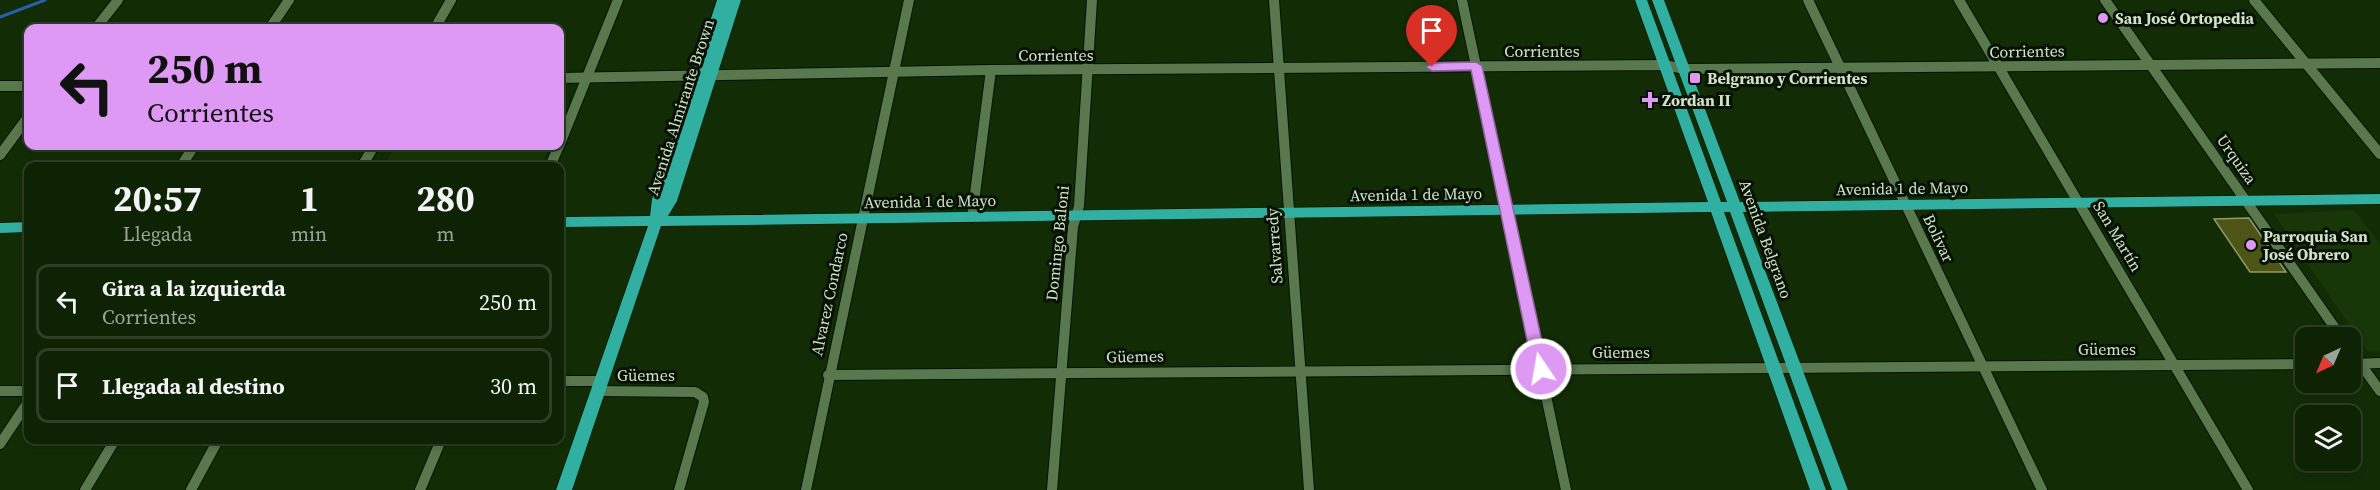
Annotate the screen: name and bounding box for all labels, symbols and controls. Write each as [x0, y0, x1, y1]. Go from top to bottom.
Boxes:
pin [1406, 5, 1457, 67]
place label: San José Ortopedia [2115, 7, 2254, 29]
marker: San José Ortopedia [2096, 11, 2110, 25]
icon: arrive [1415, 14, 1448, 47]
street label: Avenida Almirante Brown [641, 16, 719, 198]
text: 250 m [147, 39, 262, 97]
street label: Corrientes [1989, 39, 2065, 63]
street label: Corrientes [1504, 40, 1580, 62]
street label: Corrientes [1018, 44, 1094, 66]
icon: left [48, 48, 126, 126]
place label: Belgrano y Corrientes [1707, 67, 1867, 89]
marker: Belgrano y Corrientes [1688, 71, 1702, 85]
place label: Zordan II [1662, 89, 1731, 111]
marker: Zordan II [1643, 93, 1657, 107]
text: Corrientes [147, 94, 274, 131]
street label: Urquiza [2212, 130, 2263, 189]
text: 20:57 [113, 174, 202, 223]
text: 1 [299, 174, 319, 223]
text: 280 [416, 174, 475, 223]
street label: Avenida 1 de Mayo [1836, 176, 1969, 200]
street label: Avenida Belgrano [1734, 177, 1798, 302]
street label: Avenida 1 de Mayo [1350, 182, 1483, 206]
street label: Domingo Baloni [1040, 184, 1074, 302]
street label: Avenida 1 de Mayo [864, 189, 997, 213]
street label: San Martín [2088, 197, 2148, 276]
street label: Salvarredy [1260, 207, 1288, 284]
street label: Bolivar [1918, 210, 1960, 266]
text: Llegada [123, 220, 192, 248]
text: min [291, 220, 327, 248]
text: m [437, 220, 455, 248]
place label: Parroquia San José Obrero [2262, 225, 2368, 265]
street label: Alvarez Condarco [805, 230, 853, 358]
marker: Parroquia San José Obrero [2244, 238, 2258, 252]
text: Gira a la izquierda [102, 273, 286, 303]
icon: left [51, 285, 84, 318]
text: 250 m [479, 287, 537, 317]
text: Corrientes [102, 303, 196, 331]
north arrow [2295, 327, 2361, 393]
map controls [2295, 327, 2361, 471]
position arrow [1509, 337, 1573, 401]
street label: Güemes [2078, 338, 2136, 360]
street label: Güemes [1592, 341, 1650, 363]
street label: Güemes [1106, 344, 1164, 368]
street label: Güemes [617, 364, 675, 386]
icon: arrive [51, 369, 84, 402]
text: Llegada al destino [102, 371, 285, 401]
text: 30 m [490, 371, 537, 401]
button: layers [2295, 405, 2361, 471]

